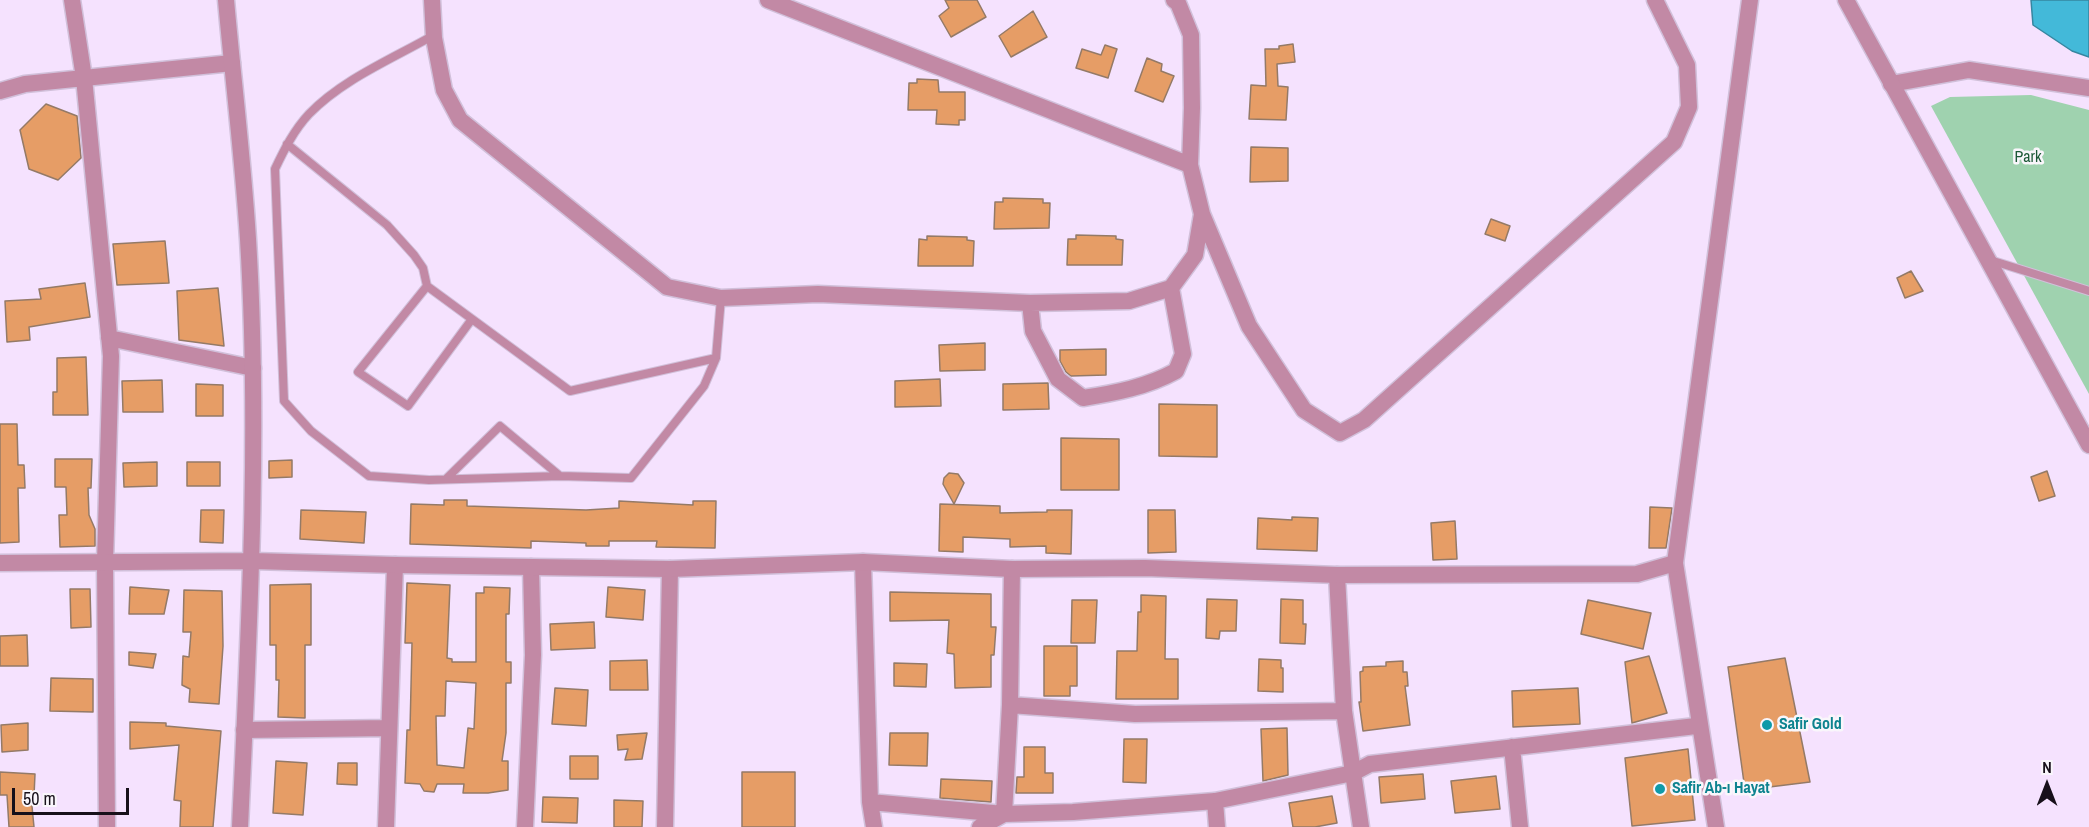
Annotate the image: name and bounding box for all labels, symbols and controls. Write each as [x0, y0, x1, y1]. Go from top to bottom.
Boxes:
park label: Park [2015, 148, 2041, 168]
place label: Safir Gold [1779, 715, 1842, 735]
marker: Safir Gold [1760, 718, 1774, 732]
north arrow [2017, 755, 2077, 815]
text: N [2042, 756, 2052, 778]
scale bar [15, 776, 132, 814]
place label: Safir Ab-ı Hayat [1672, 779, 1770, 799]
marker: Safir Ab-ı Hayat [1653, 782, 1667, 796]
text: 50 m [23, 786, 56, 811]

